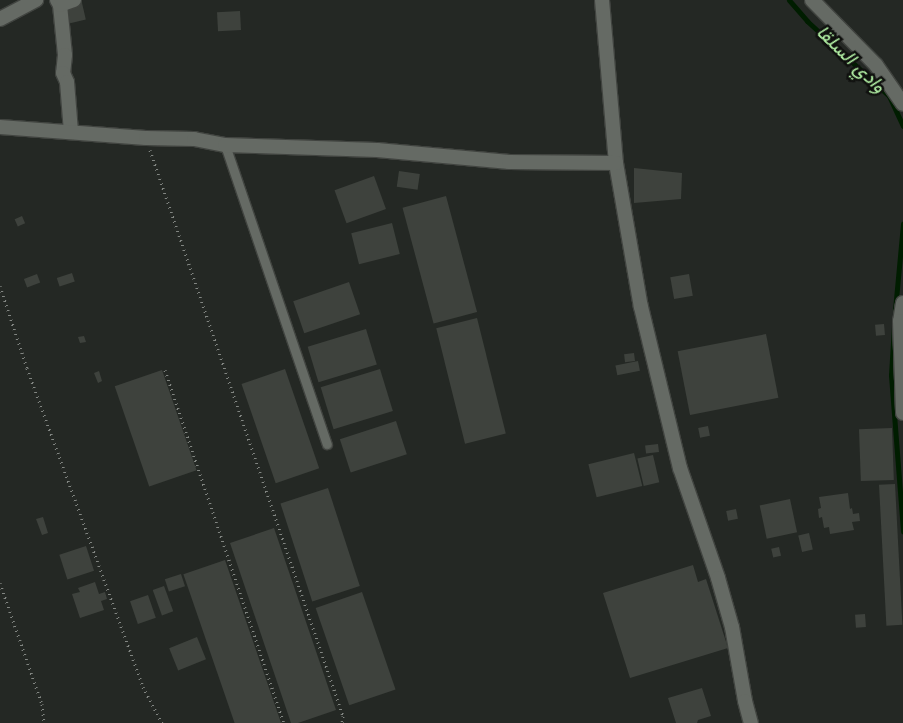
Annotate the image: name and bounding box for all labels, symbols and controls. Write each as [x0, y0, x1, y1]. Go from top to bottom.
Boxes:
water label: وادي السلقا [812, 21, 890, 97]

